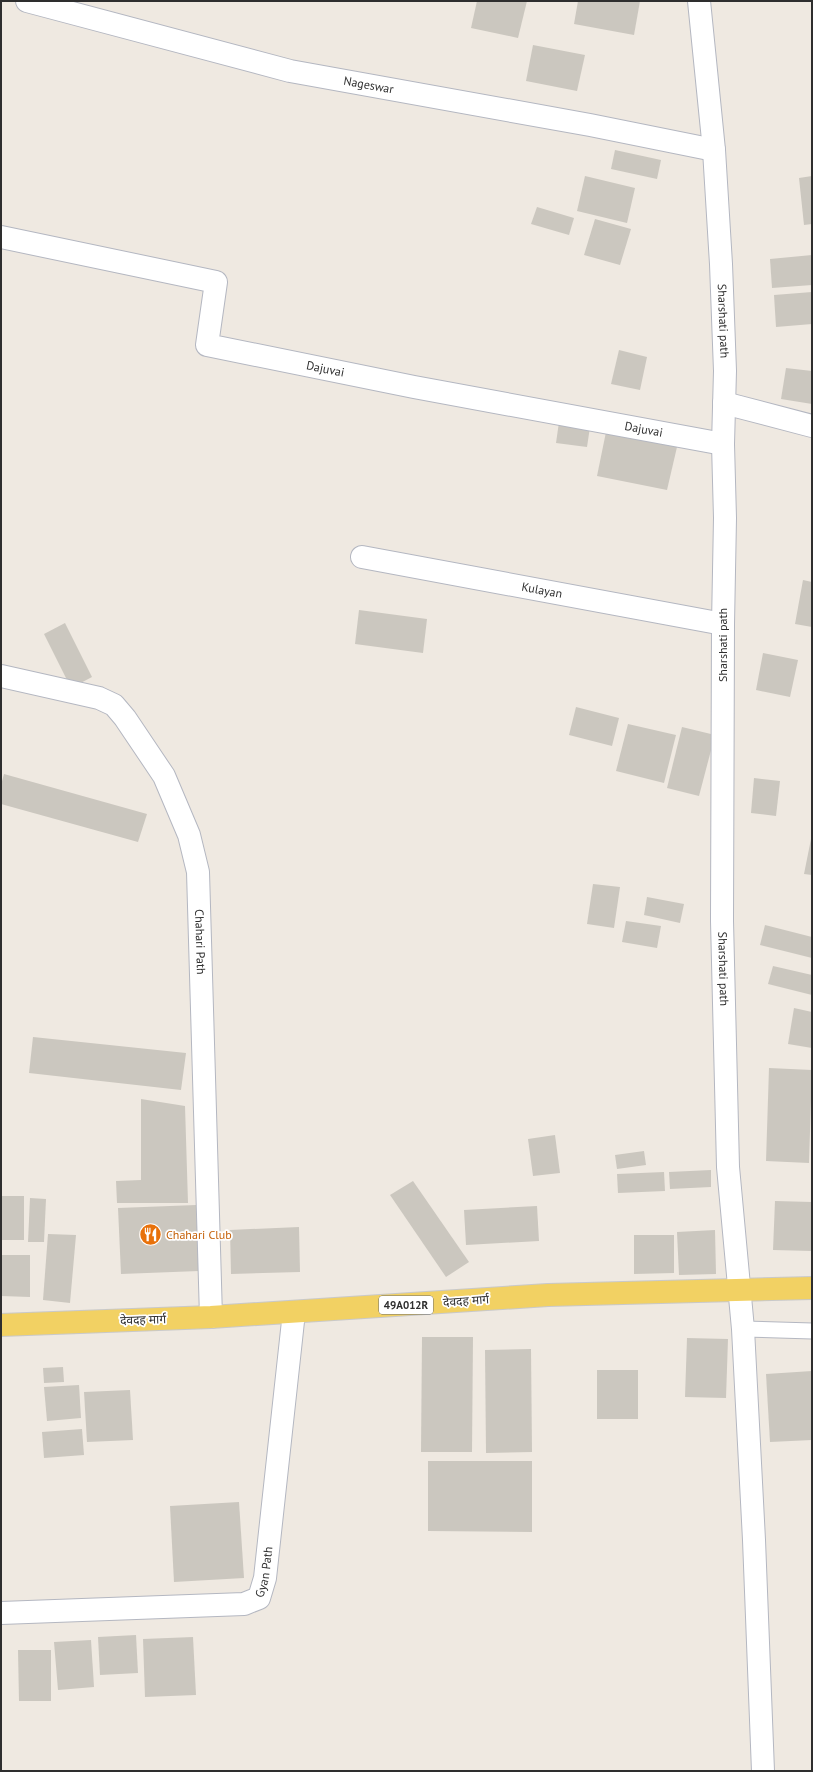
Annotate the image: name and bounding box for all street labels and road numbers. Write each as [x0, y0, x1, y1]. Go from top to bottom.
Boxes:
street label: Nageswar [342, 73, 395, 97]
street label: Sharshati path [715, 284, 733, 358]
street label: Dajuvai [305, 357, 346, 380]
street label: Dajuvai [623, 418, 664, 440]
street label: Kulayan [520, 579, 564, 601]
street label: Sharshati path [715, 608, 730, 682]
street label: Chahari Path [192, 909, 209, 975]
street label: Sharshati path [715, 932, 732, 1006]
street label: देवदह मार्ग [442, 1291, 490, 1310]
road number: 49A012R [379, 1296, 433, 1314]
street label: देवदह मार्ग [120, 1311, 167, 1328]
street label: Gyan Path [252, 1546, 275, 1599]

